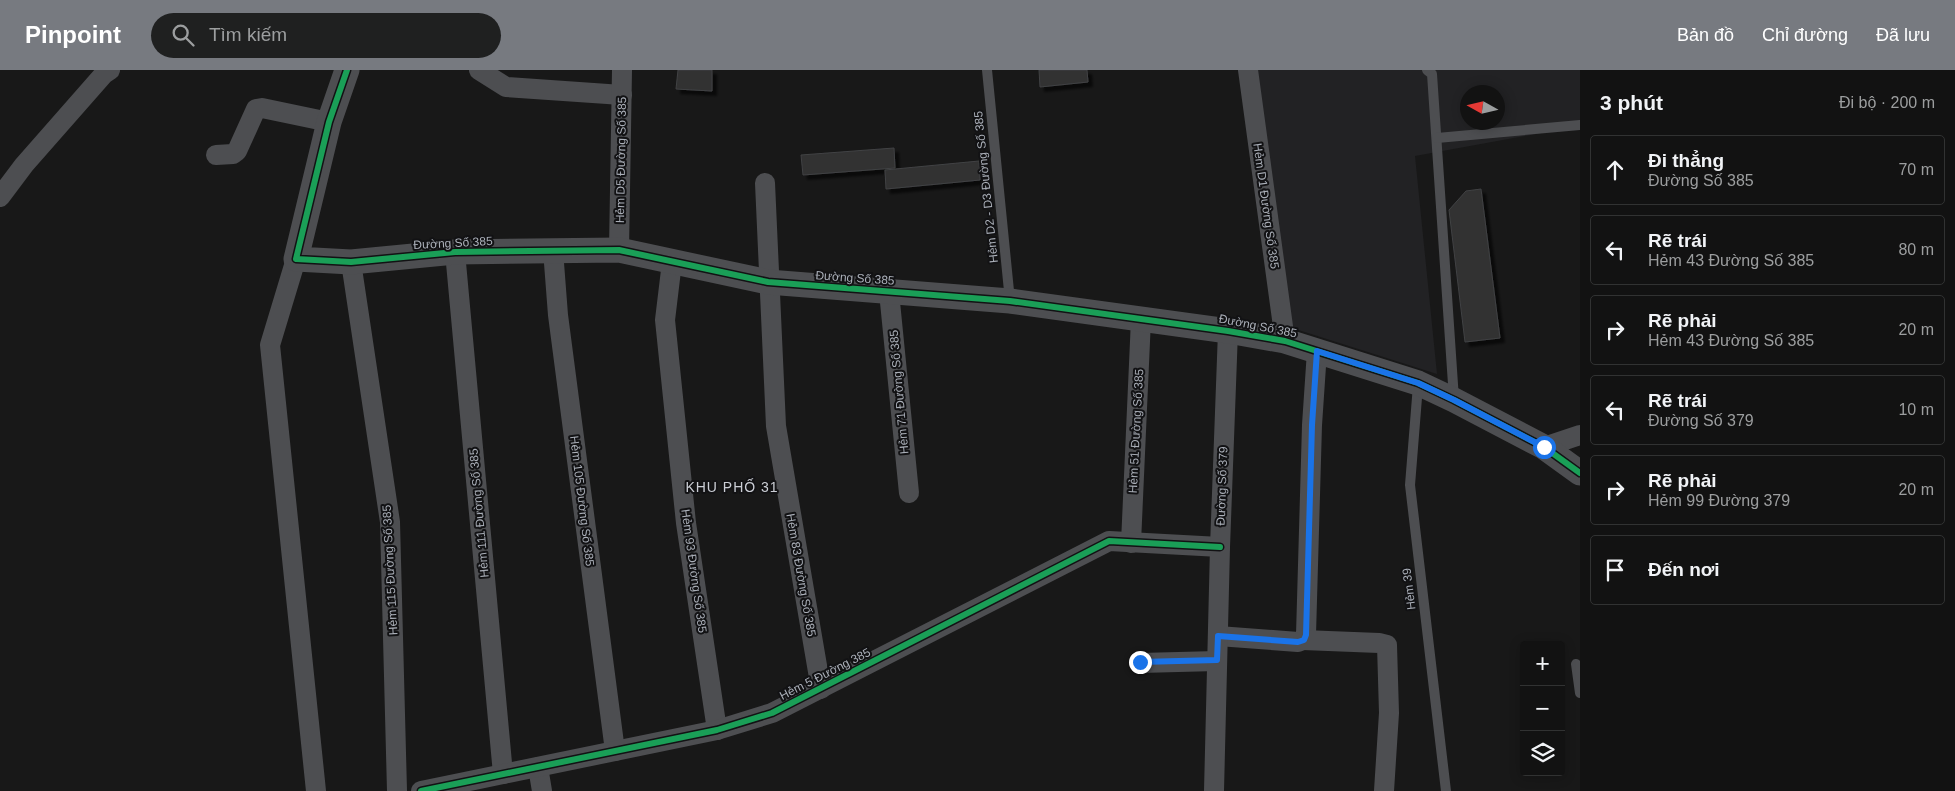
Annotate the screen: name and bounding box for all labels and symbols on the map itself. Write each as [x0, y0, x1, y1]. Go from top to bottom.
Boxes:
north arrow [1460, 85, 1505, 130]
street label: Hẻm D5 Đường Số 385 [613, 96, 629, 223]
street label: Hẻm D2 - D3 Đường Số 385 [971, 110, 1001, 264]
street label: Hẻm D1 Đường Số 385 [1250, 142, 1282, 270]
street label: Đường Số 385 [413, 234, 493, 252]
street label: Đường Số 385 [815, 268, 895, 288]
street label: Đường Số 385 [1218, 312, 1299, 340]
street label: Hẻm 71 Đường Số 385 [887, 329, 911, 455]
street label: Hẻm 51 Đường Số 385 [1126, 368, 1146, 494]
street label: Hẻm 105 Đường Số 385 [567, 435, 597, 567]
route start [1533, 436, 1556, 459]
street label: Đường Số 379 [1214, 446, 1230, 526]
street label: Hẻm 111 Đường Số 385 [466, 448, 492, 578]
district label: KHU PHỐ 31 [685, 478, 779, 495]
street label: Hẻm 115 Đường Số 385 [380, 504, 400, 635]
street label: Hẻm 93 Đường Số 385 [678, 508, 710, 634]
street label: Hẻm 83 Đường Số 385 [783, 512, 819, 638]
street label: Hẻm 39 [1399, 567, 1419, 611]
street label: Hẻm 5 Đường 385 [777, 645, 873, 703]
route end [1129, 651, 1152, 674]

